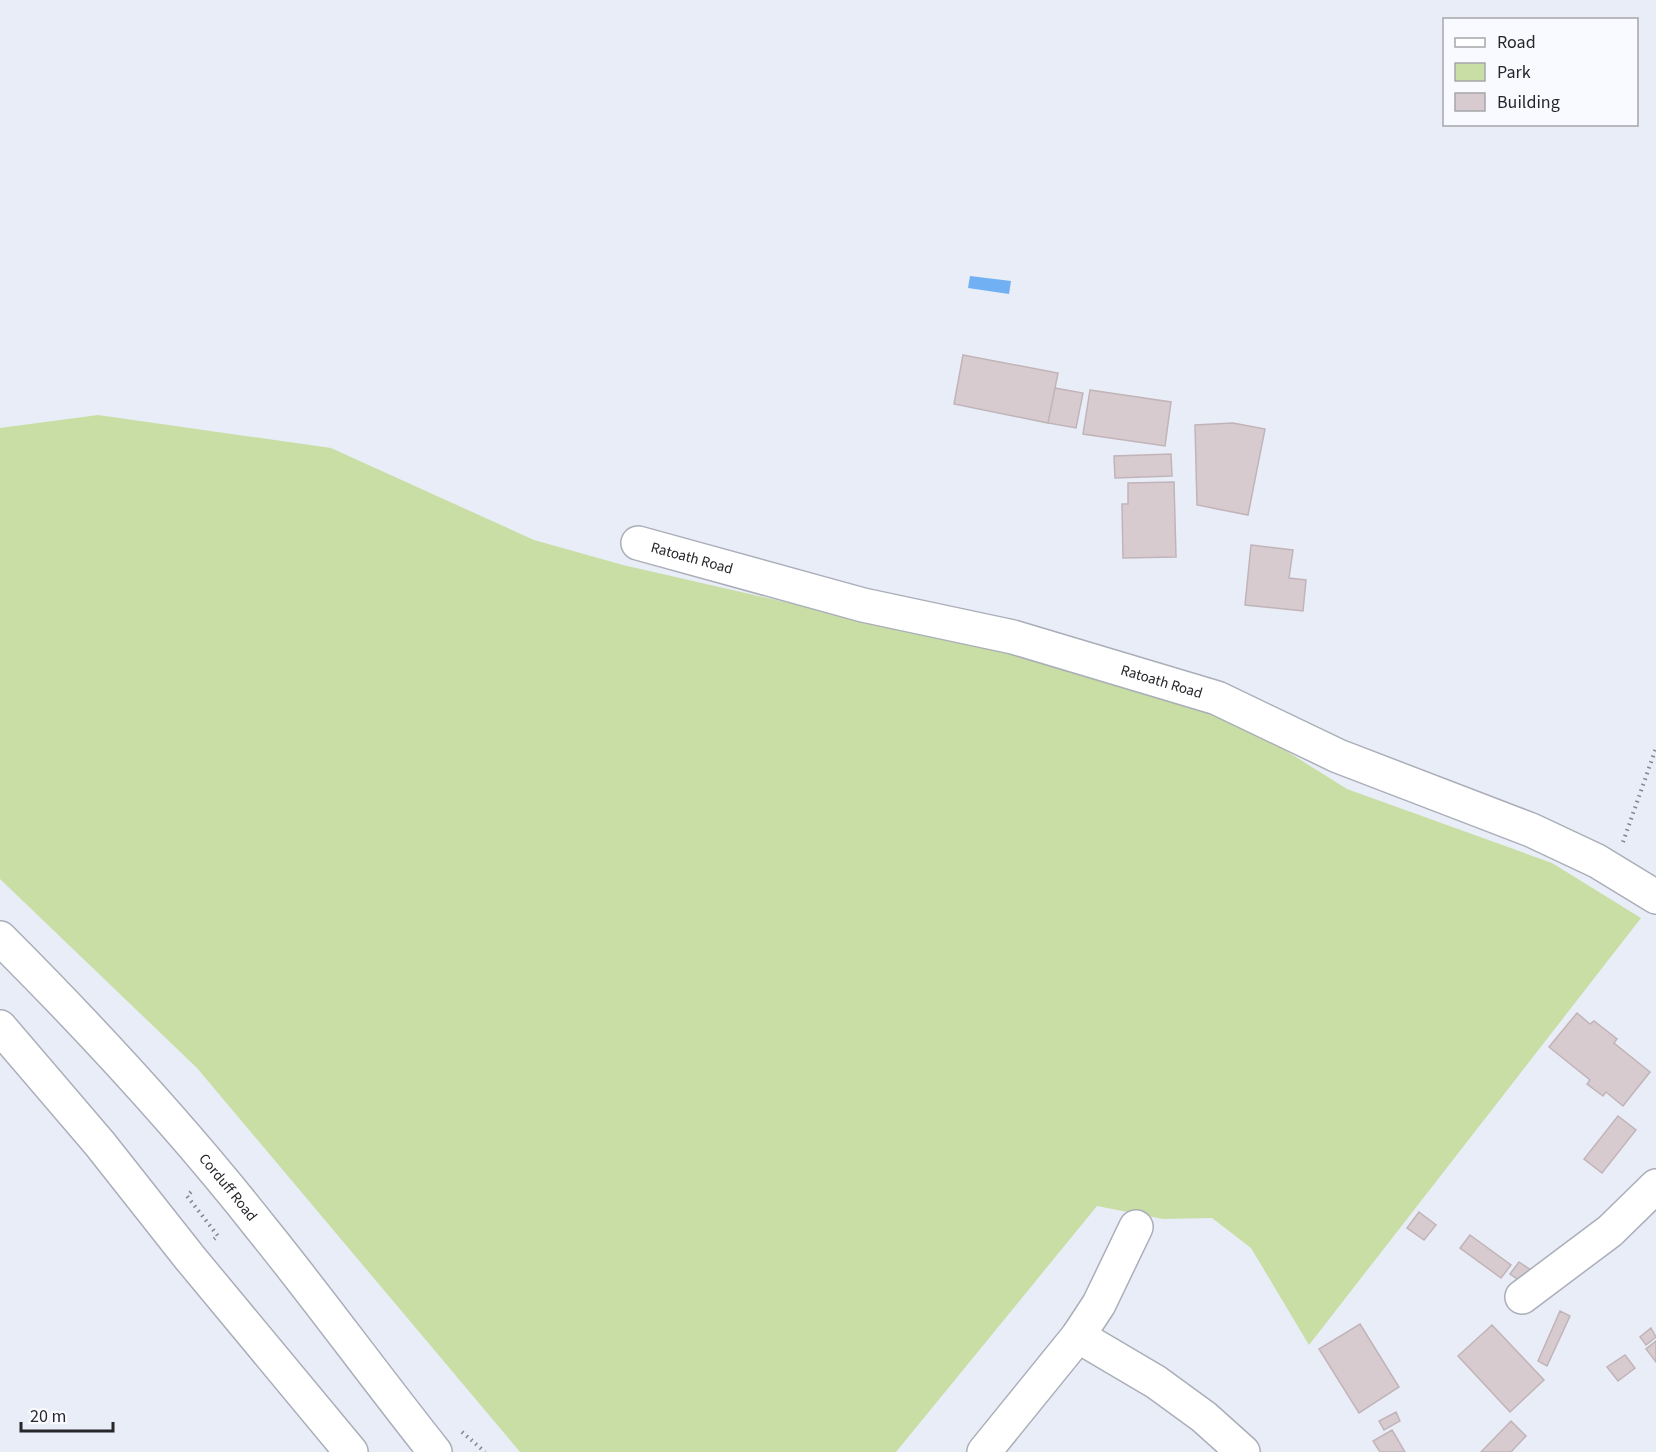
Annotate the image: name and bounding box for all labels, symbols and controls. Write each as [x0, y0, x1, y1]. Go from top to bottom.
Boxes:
legend [1443, 18, 1638, 126]
text: Road [1497, 30, 1536, 55]
text: Park [1497, 60, 1531, 85]
text: Building [1497, 90, 1560, 115]
street label: Ratoath Road [648, 537, 735, 580]
street label: Ratoath Road [1118, 660, 1205, 704]
street label: Corduff Road [194, 1149, 262, 1226]
scale bar [21, 1395, 112, 1433]
text: 20 m [30, 1404, 66, 1429]

